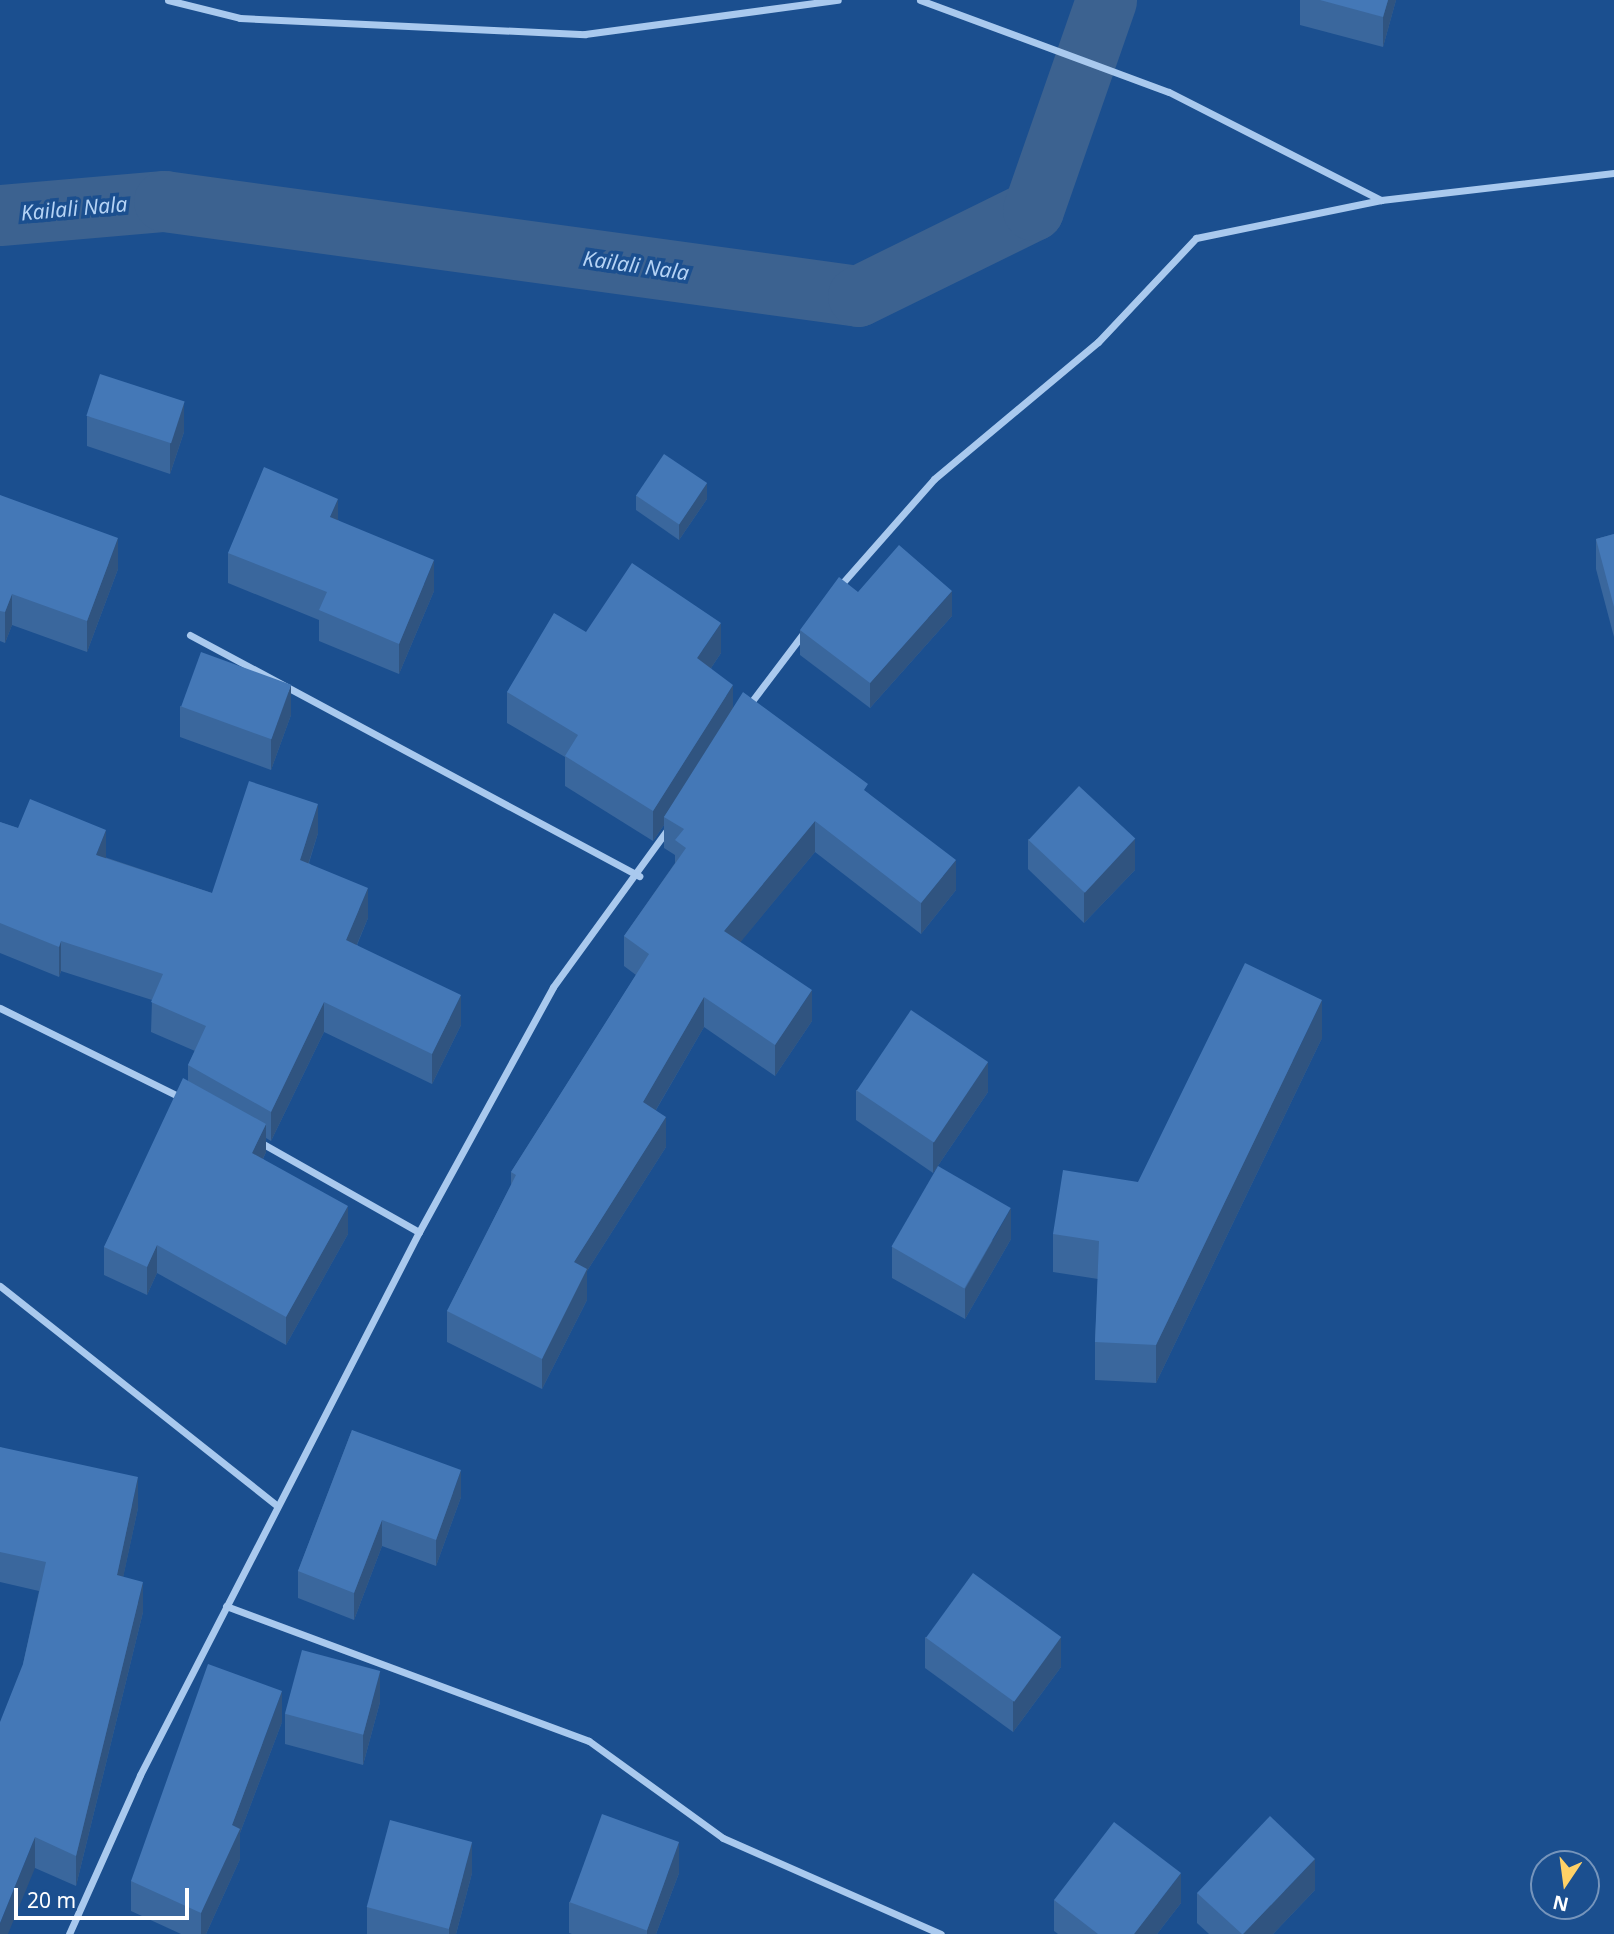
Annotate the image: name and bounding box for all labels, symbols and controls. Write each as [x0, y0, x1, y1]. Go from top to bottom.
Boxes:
water label: Kailali Nala [20, 191, 128, 225]
water label: Kailali Nala [581, 245, 691, 285]
north arrow [1530, 1850, 1600, 1920]
scale bar [18, 1874, 192, 1918]
text: 20 m [27, 1886, 76, 1914]
text: N [1550, 1889, 1571, 1918]

